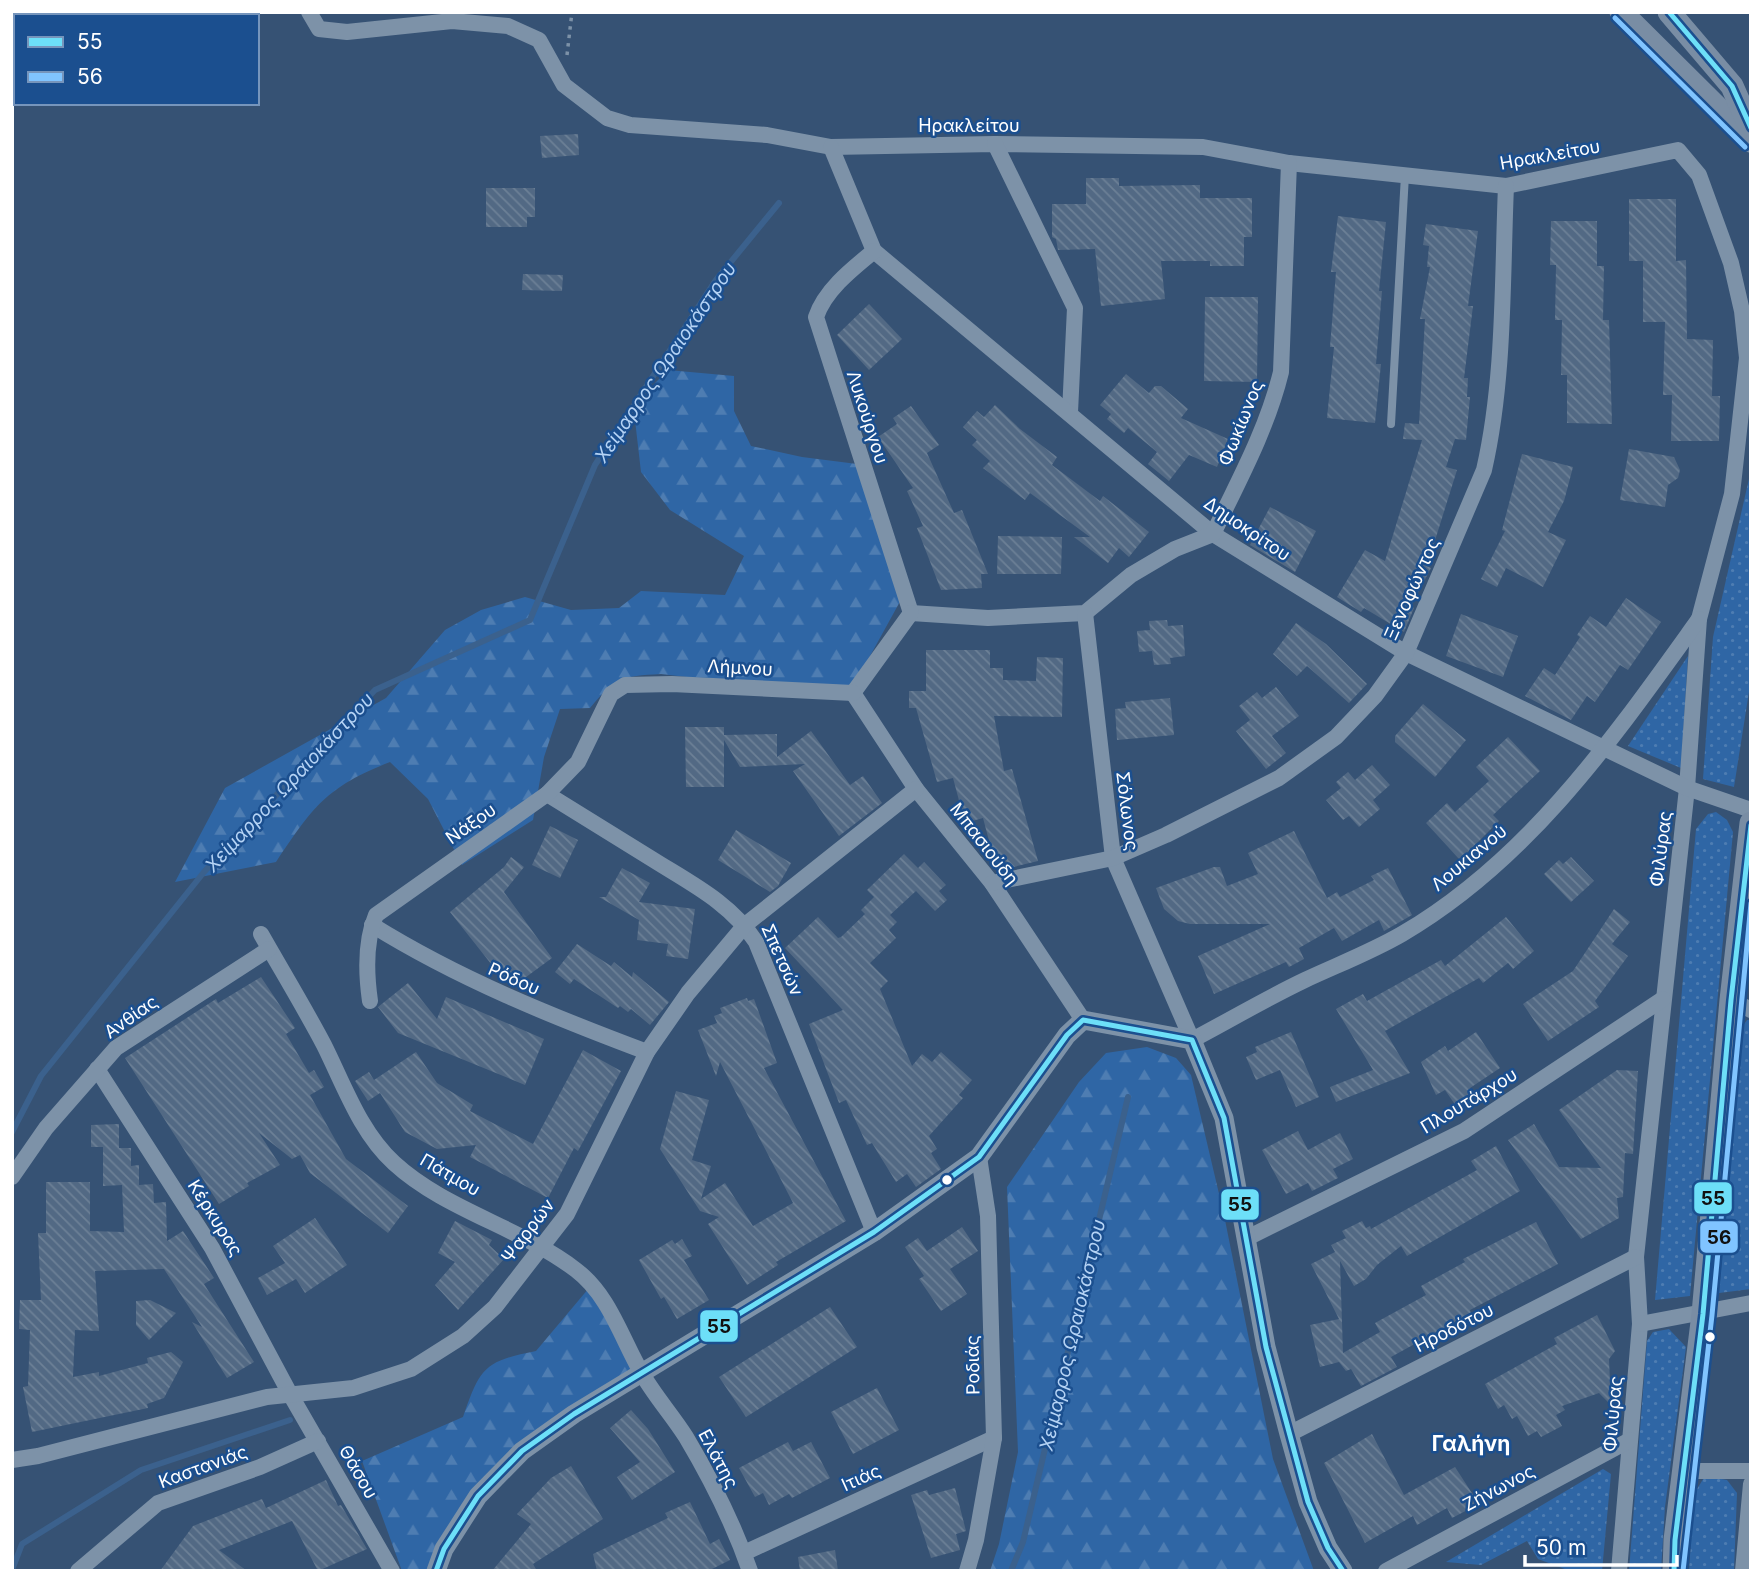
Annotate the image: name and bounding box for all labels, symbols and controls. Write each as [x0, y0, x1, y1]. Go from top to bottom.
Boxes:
legend [14, 14, 259, 105]
text: 55 [77, 29, 103, 54]
text: 56 [77, 64, 103, 89]
street label: Ηρακλείτου [918, 115, 1020, 136]
street label: Ηρακλείτου [1498, 135, 1602, 174]
water label: Χείμαρρος Ωραιοκάστρου [589, 258, 741, 468]
street label: Λυκούργου [843, 368, 892, 466]
street label: Φωκίωνος [1214, 377, 1267, 469]
street label: Δημοκρίτου [1200, 492, 1294, 565]
street label: Ξενοφώντος [1380, 534, 1443, 643]
street label: Λήμνου [707, 655, 773, 680]
water label: Χείμαρρος Ωραιοκάστρου [200, 688, 378, 877]
street label: Σόλωνος [1112, 770, 1143, 852]
street label: Νάξου [442, 799, 500, 848]
street label: Μπασιούδη [946, 799, 1023, 889]
street label: Φιλύρας [1645, 810, 1676, 888]
street label: Λουκιανού [1427, 820, 1511, 895]
street label: Σπετσών [757, 921, 808, 999]
street label: Ρόδου [485, 958, 543, 999]
street label: Ανθίας [100, 991, 161, 1042]
street label: Πλουτάρχου [1417, 1064, 1521, 1138]
street label: Πάτμου [417, 1149, 484, 1200]
unlabelled marker [940, 1173, 954, 1187]
street label: Κέρκυρας [184, 1176, 247, 1260]
line badge: 55 [1693, 1181, 1733, 1215]
text: 55 [1701, 1187, 1725, 1210]
line badge: 55 [1220, 1188, 1260, 1221]
text: 55 [1228, 1193, 1252, 1216]
street label: Ψαρρών [497, 1194, 559, 1267]
water label: Χείμαρρος Ωραιοκάστρου [1034, 1217, 1110, 1454]
line badge: 56 [1699, 1220, 1739, 1254]
text: 56 [1707, 1226, 1731, 1249]
street label: Ηροδότου [1411, 1299, 1497, 1356]
line badge: 55 [699, 1309, 739, 1343]
text: 55 [707, 1315, 731, 1338]
unlabelled marker [1703, 1330, 1717, 1344]
street label: Ροδιάς [961, 1335, 984, 1395]
street label: Φιλύρας [1599, 1375, 1626, 1453]
street label: Ελάτης [694, 1426, 743, 1492]
district label: Γαλήνη [1432, 1431, 1510, 1456]
street label: Καστανιάς [156, 1441, 250, 1492]
street label: Θάσου [335, 1441, 382, 1502]
street label: Ιτιάς [838, 1460, 884, 1495]
street label: Ζήνωνος [1459, 1460, 1538, 1515]
scale bar [1525, 1524, 1677, 1568]
text: 50 m [1536, 1535, 1586, 1560]

